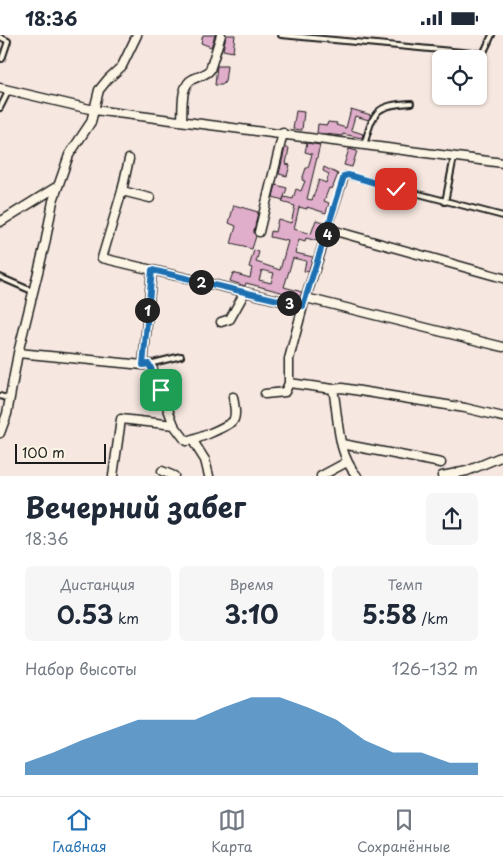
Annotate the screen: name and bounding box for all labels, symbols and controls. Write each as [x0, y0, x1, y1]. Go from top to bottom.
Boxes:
text: 18:36 [25, 4, 77, 32]
map controls [432, 50, 487, 105]
button: locate [432, 50, 487, 105]
pin [375, 168, 417, 210]
icon: check [382, 175, 410, 203]
pin: 4 [314, 221, 340, 247]
text: 4 [323, 224, 332, 245]
pin: 2 [188, 269, 214, 295]
text: 2 [197, 272, 206, 293]
pin: 3 [276, 291, 302, 315]
text: 3 [285, 293, 294, 314]
pin: 1 [134, 297, 160, 323]
text: 1 [144, 300, 151, 321]
pin [140, 369, 182, 411]
icon: arrive [147, 376, 175, 404]
scale bar [15, 441, 106, 464]
text: 100 m [22, 442, 65, 463]
text: Вечерний забег [25, 485, 246, 528]
button: share [426, 493, 478, 545]
text: 18:36 [25, 526, 69, 550]
text: Дистанция [61, 574, 135, 595]
text: Время [229, 574, 274, 595]
text: Темп [387, 574, 423, 595]
text: 0.53 [57, 595, 113, 633]
text: 3:10 [224, 595, 279, 633]
text: 5:58 [362, 595, 417, 633]
text: km [113, 608, 139, 629]
text: /km [417, 608, 448, 629]
text: Набор высоты [25, 656, 137, 680]
text: 126–132 m [392, 656, 478, 680]
tab: Главная [52, 806, 107, 857]
tab: Карта [211, 806, 252, 857]
tab: Сохранённые [357, 806, 451, 857]

